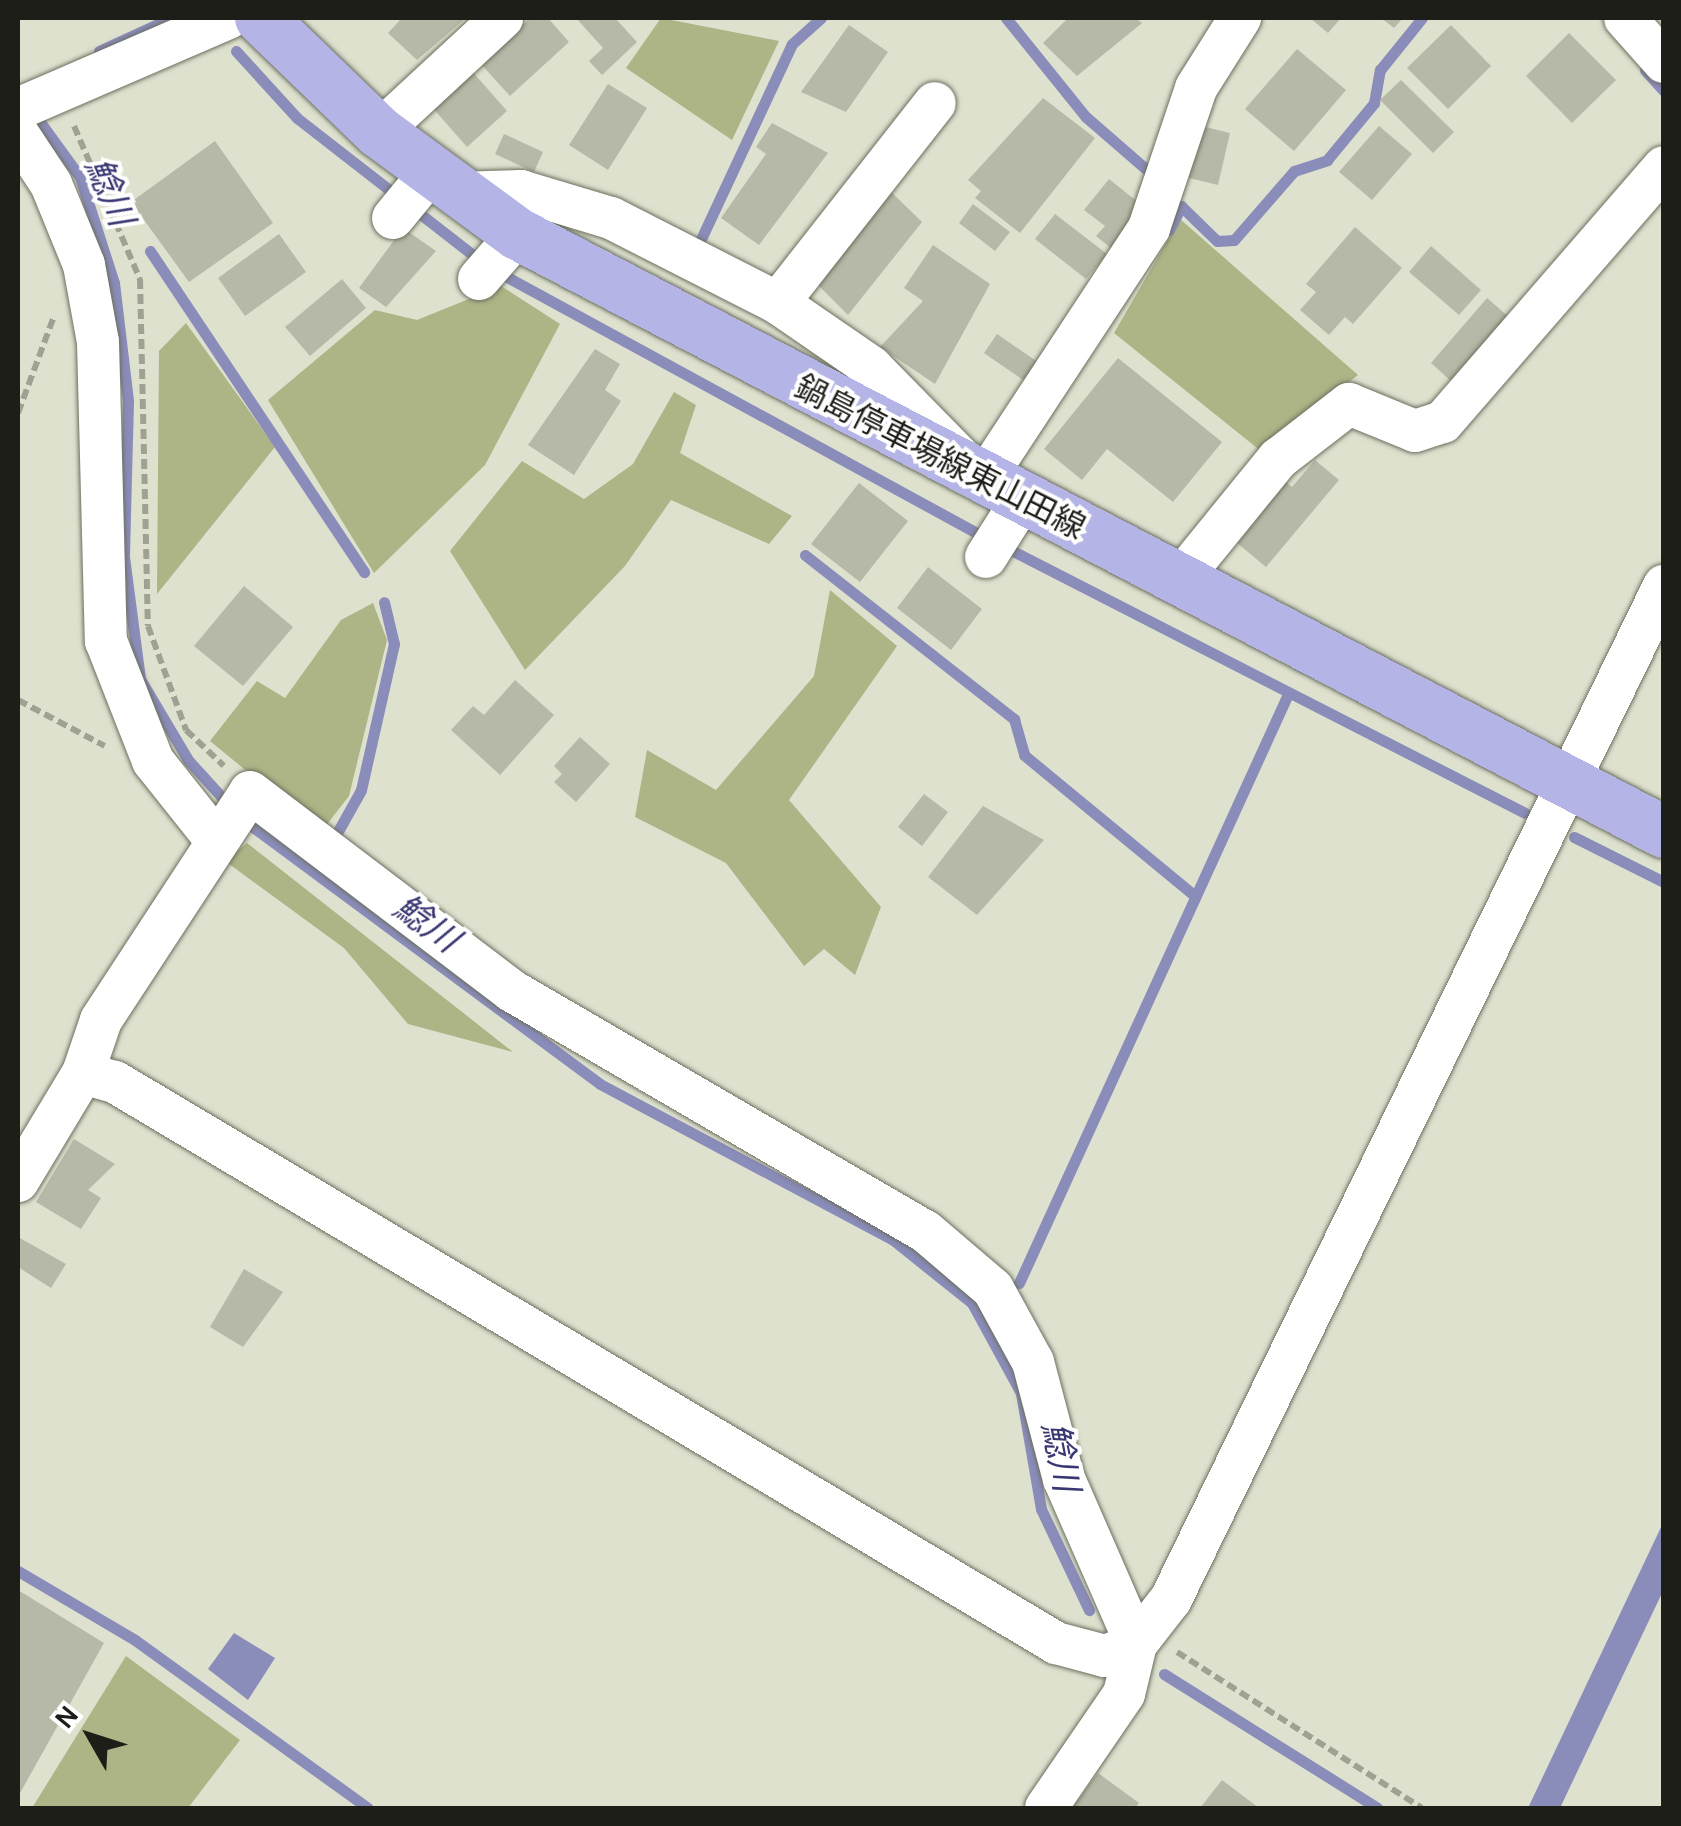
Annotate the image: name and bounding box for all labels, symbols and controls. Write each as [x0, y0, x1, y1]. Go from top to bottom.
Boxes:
water label: 鯰川 [76, 152, 142, 232]
street label: 鍋島停車場線東山田線 [789, 368, 1091, 548]
water label: 鯰川 [385, 886, 467, 962]
water label: 鯰川 [1033, 1419, 1087, 1495]
north arrow [40, 1686, 140, 1786]
text: N [47, 1699, 85, 1735]

